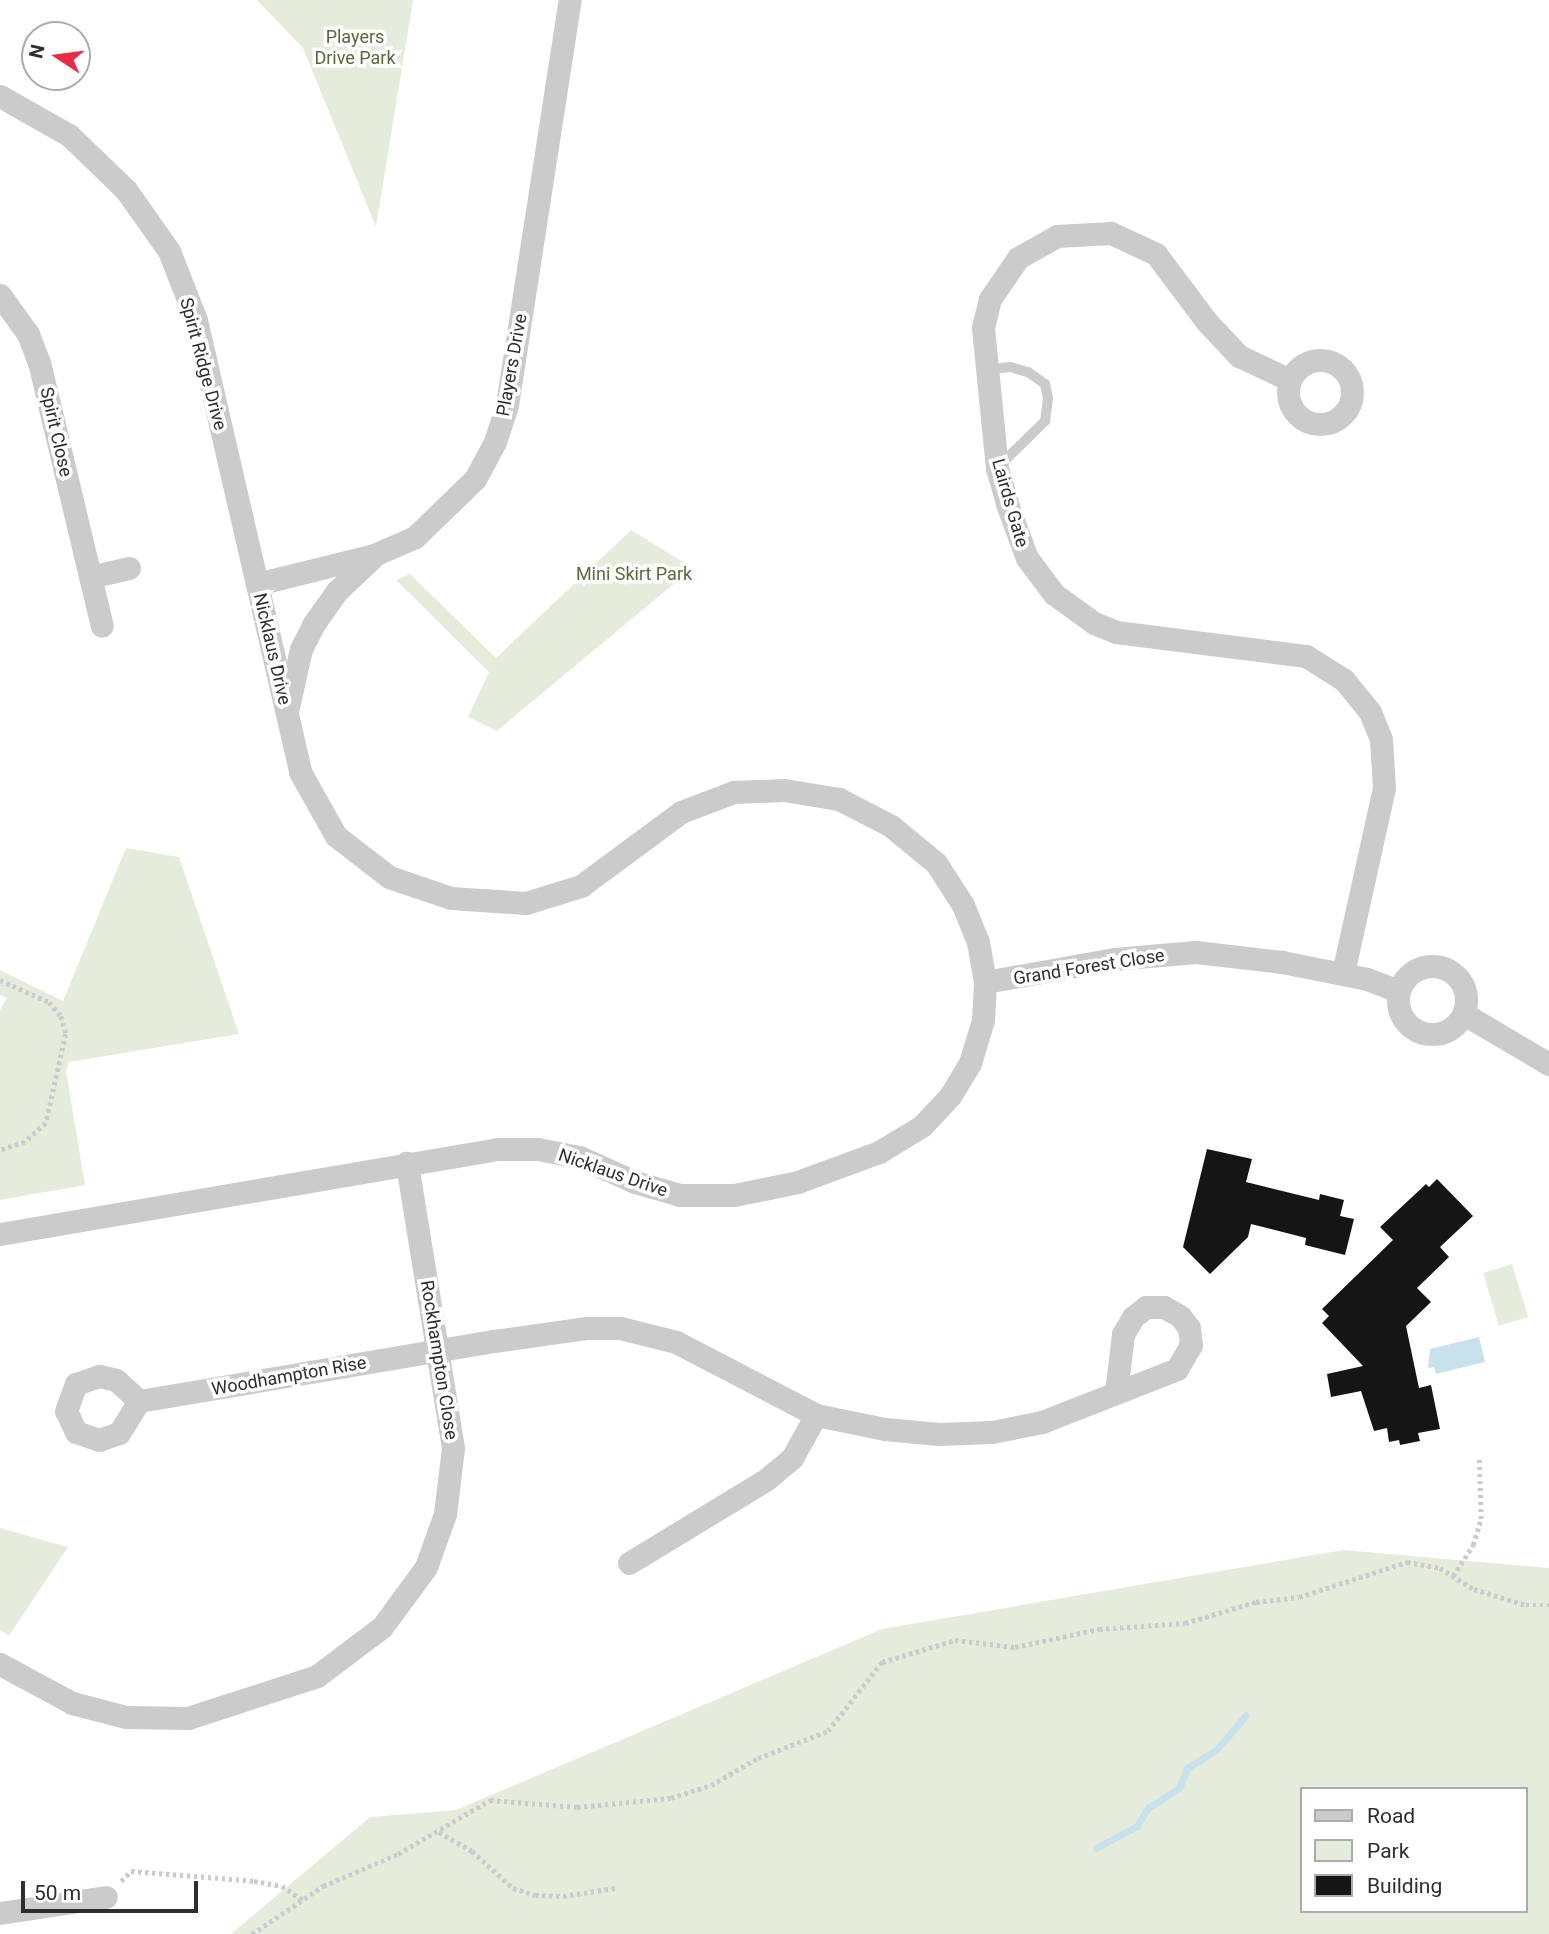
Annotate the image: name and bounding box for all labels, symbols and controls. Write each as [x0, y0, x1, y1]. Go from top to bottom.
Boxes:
north arrow [21, 21, 91, 91]
park label: Players Drive Park [314, 27, 396, 70]
text: N [24, 42, 50, 61]
street label: Spirit Ridge Drive [175, 295, 231, 433]
street label: Players Drive [492, 312, 532, 418]
street label: Spirit Close [35, 385, 77, 479]
street label: Lairds Gate [987, 456, 1033, 550]
park label: Mini Skirt Park [576, 563, 692, 585]
street label: Nicklaus Drive [249, 591, 295, 707]
street label: Grand Forest Close [1012, 944, 1166, 990]
street label: Nicklaus Drive [556, 1144, 670, 1202]
street label: Rockhampton Close [416, 1279, 462, 1441]
street label: Woodhampton Rise [210, 1352, 368, 1400]
legend [1300, 1787, 1528, 1913]
text: Road [1367, 1804, 1415, 1828]
text: Park [1367, 1839, 1409, 1863]
scale bar [24, 1868, 201, 1912]
text: Building [1367, 1874, 1442, 1898]
text: 50 m [34, 1881, 81, 1905]

